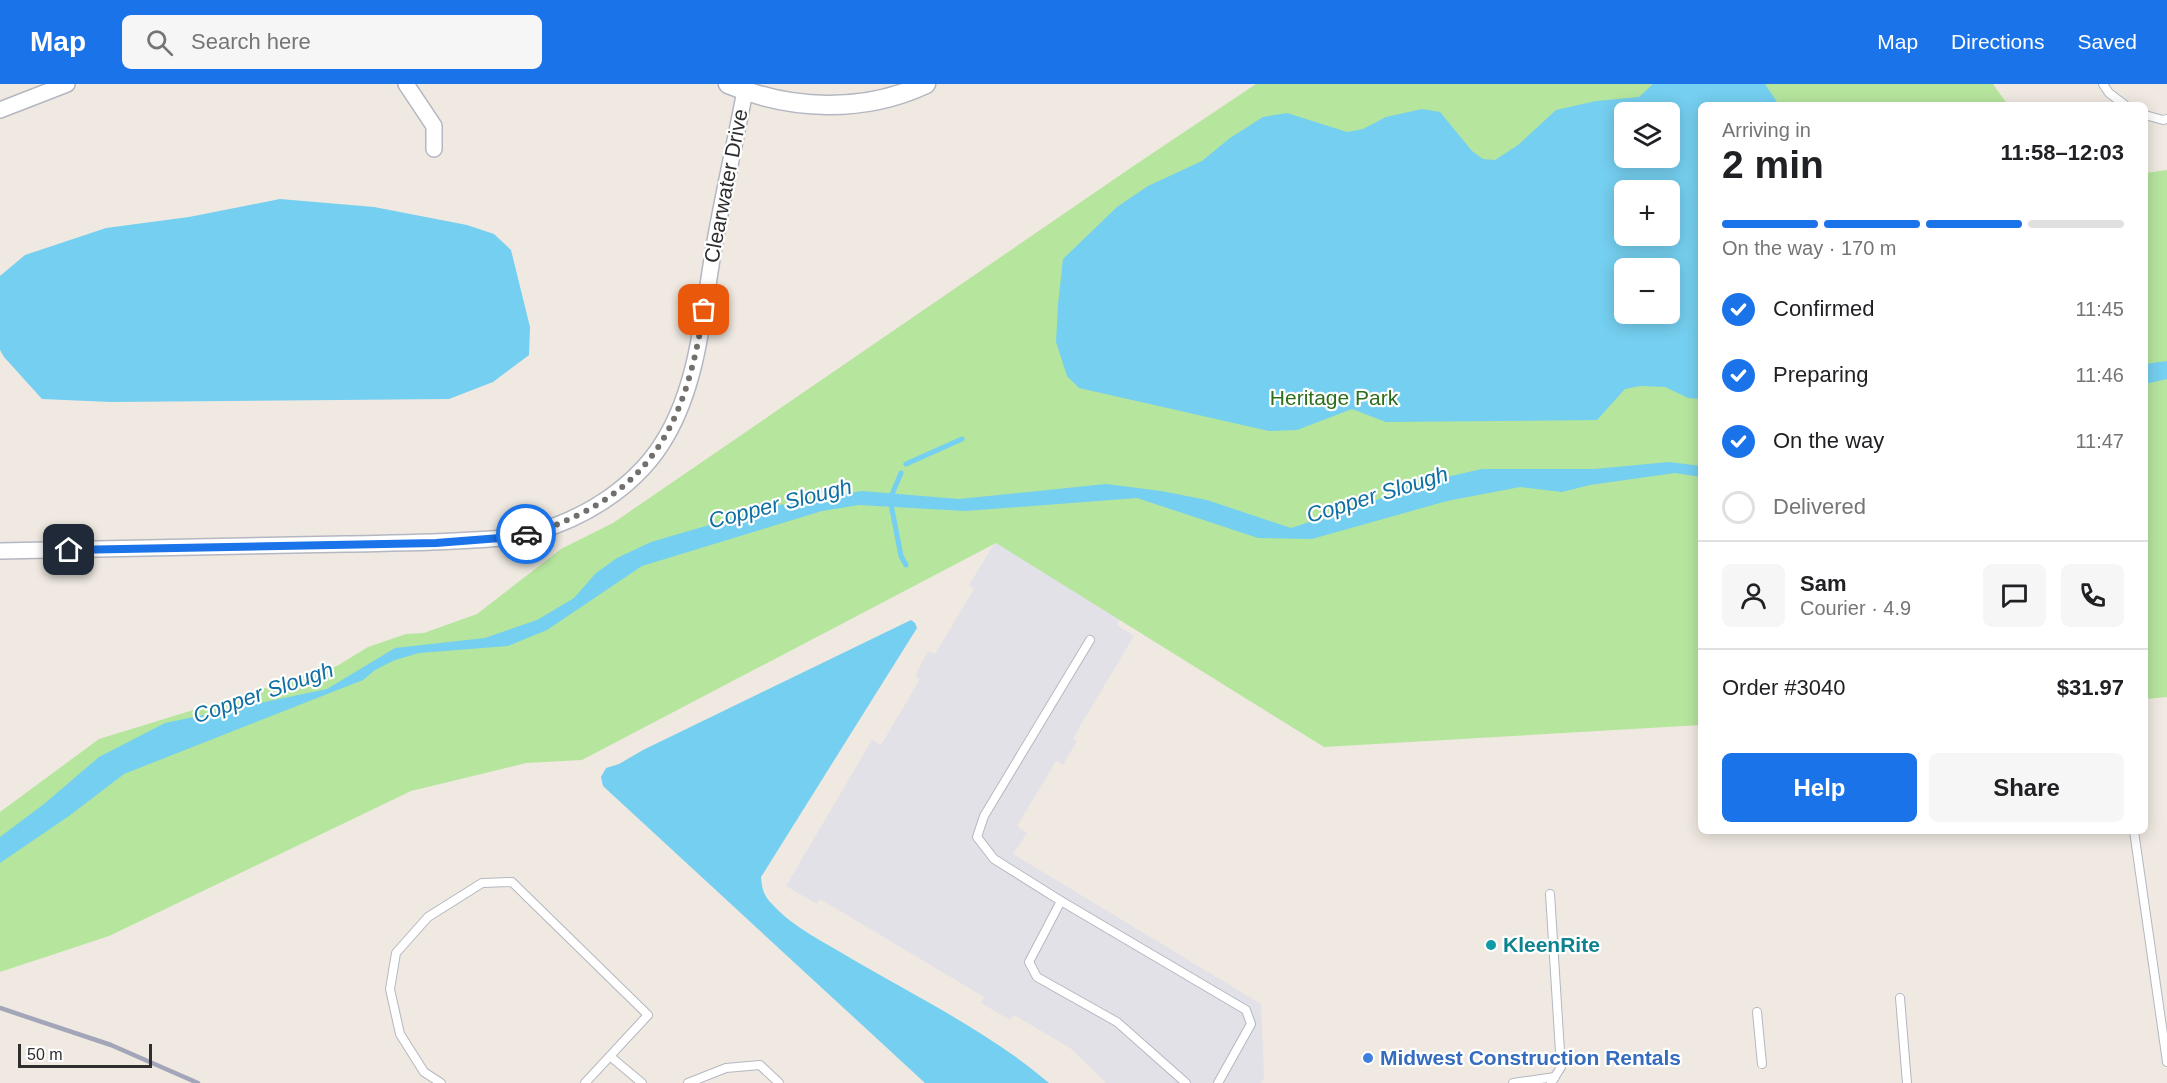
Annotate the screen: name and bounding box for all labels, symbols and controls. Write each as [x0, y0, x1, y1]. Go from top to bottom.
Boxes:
search box [122, 15, 542, 69]
text: Map [30, 26, 86, 57]
icon: search [143, 26, 176, 59]
text: Search here [191, 29, 311, 54]
text: Map [1877, 30, 1918, 53]
text: Directions [1951, 30, 2044, 53]
text: Saved [2077, 30, 2137, 53]
map controls [1614, 102, 1680, 324]
button: layers [1614, 102, 1680, 168]
street label: Clearwater Drive [699, 107, 752, 265]
text: Arriving in [1722, 119, 1811, 141]
text: 11:58–12:03 [2000, 140, 2124, 165]
text: 2 min [1722, 143, 1824, 186]
button: + [1614, 180, 1680, 246]
text: On the way · 170 m [1722, 237, 1897, 259]
button: − [1614, 258, 1680, 324]
pin [678, 284, 729, 335]
icon: bag [687, 293, 720, 326]
icon: check [1722, 293, 1755, 326]
text: Confirmed [1773, 296, 1874, 321]
text: 11:45 [2075, 298, 2124, 320]
icon: check [1722, 359, 1755, 392]
text: Preparing [1773, 362, 1868, 387]
text: 11:46 [2075, 364, 2124, 386]
park label: Heritage Park [1270, 386, 1399, 409]
icon: check [1722, 425, 1755, 458]
text: On the way [1773, 428, 1884, 453]
text: 11:47 [2075, 430, 2124, 452]
water label: Copper Slough [1303, 461, 1451, 528]
water label: Copper Slough [706, 474, 854, 533]
text: Delivered [1773, 494, 1866, 519]
courier [496, 504, 556, 564]
icon: car [510, 518, 543, 551]
pin [43, 524, 94, 575]
icon: home [52, 533, 85, 566]
button: person [1722, 564, 1785, 627]
button: chat [1983, 564, 2046, 627]
button: phone [2061, 564, 2124, 627]
text: Sam [1800, 571, 1846, 596]
text: Courier · 4.9 [1800, 597, 1911, 619]
water label: Copper Slough [190, 657, 337, 728]
text: Order #3040 [1722, 675, 1846, 700]
text: $31.97 [2057, 675, 2124, 700]
button: Help [1722, 753, 1917, 822]
button: Share [1929, 753, 2124, 822]
place label: KleenRite [1503, 933, 1600, 956]
marker: KleenRite [1484, 938, 1498, 952]
scale bar [18, 1041, 152, 1068]
text: 50 m [27, 1046, 63, 1063]
place label: Midwest Construction Rentals [1380, 1046, 1681, 1069]
marker: Midwest Construction Rentals [1361, 1051, 1375, 1065]

